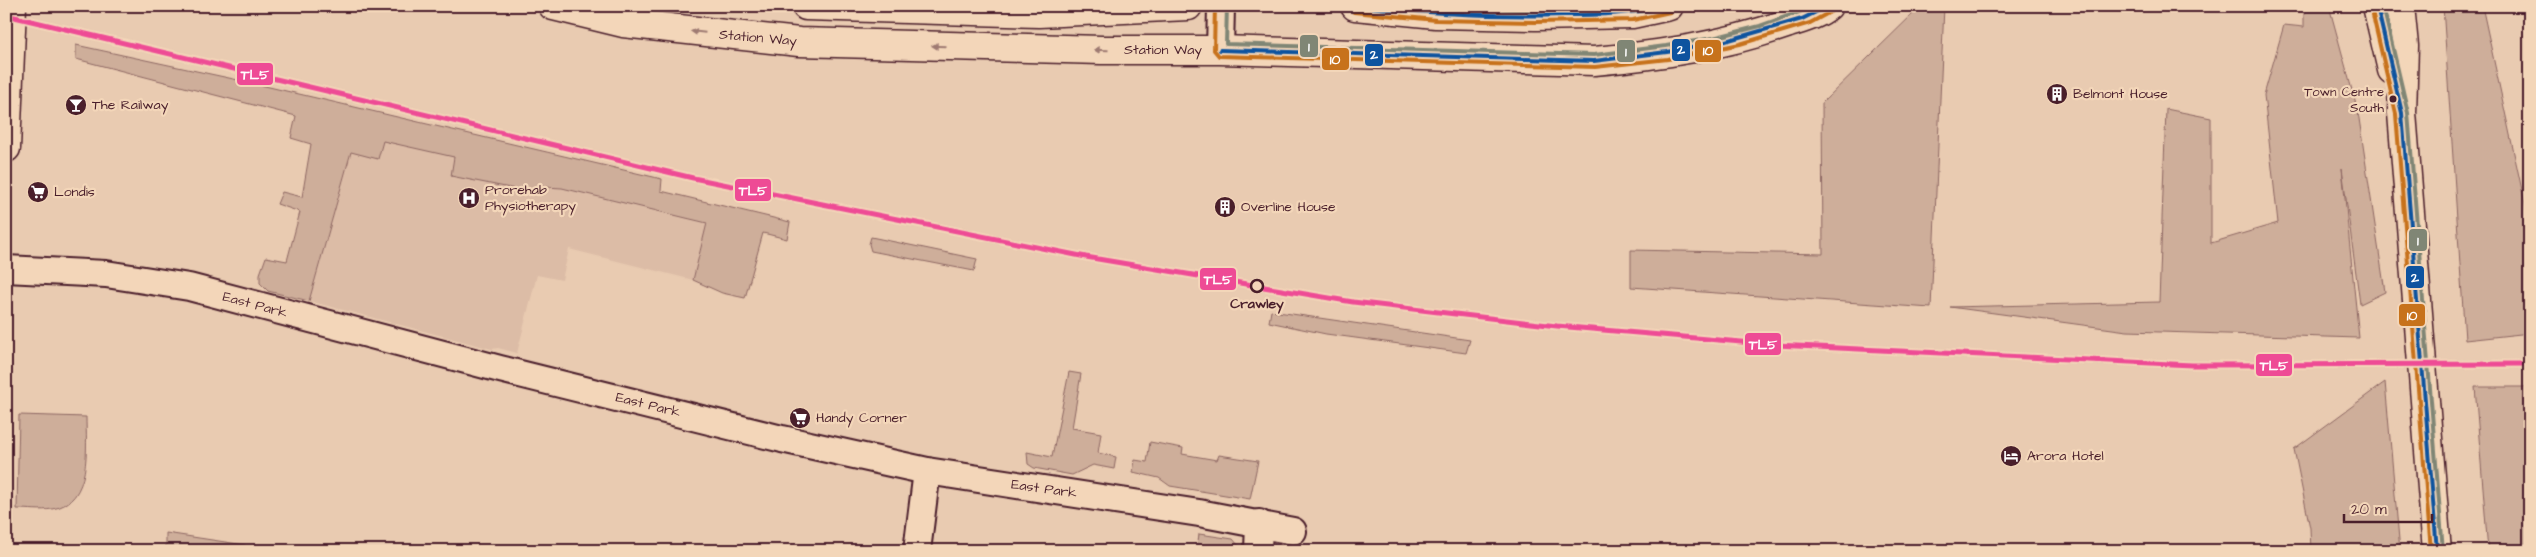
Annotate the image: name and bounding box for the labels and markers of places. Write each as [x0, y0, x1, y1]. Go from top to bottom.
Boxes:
building icon: Belmont House [2045, 82, 2069, 106]
place label: Town Centre South [2304, 83, 2385, 117]
place label: Belmont House [2073, 84, 2168, 104]
bar icon: The Railway [64, 93, 88, 117]
marker: Town Centre South [2388, 94, 2398, 104]
place label: The Railway [92, 95, 169, 115]
supermarket icon: Londis [26, 180, 50, 204]
place label: Prorehab Physiotherapy [485, 180, 576, 216]
place label: Londis [54, 182, 95, 202]
hospital icon: Prorehab Physiotherapy [457, 186, 481, 210]
building icon: Overline House [1213, 195, 1237, 219]
place label: Overline House [1241, 197, 1336, 217]
marker: Crawley [1250, 279, 1264, 293]
place label: Crawley [1230, 294, 1284, 314]
supermarket icon: Handy Corner [788, 406, 812, 430]
place label: Handy Corner [816, 408, 907, 428]
hotel icon: Arora Hotel [1999, 444, 2023, 468]
place label: Arora Hotel [2027, 446, 2104, 466]

